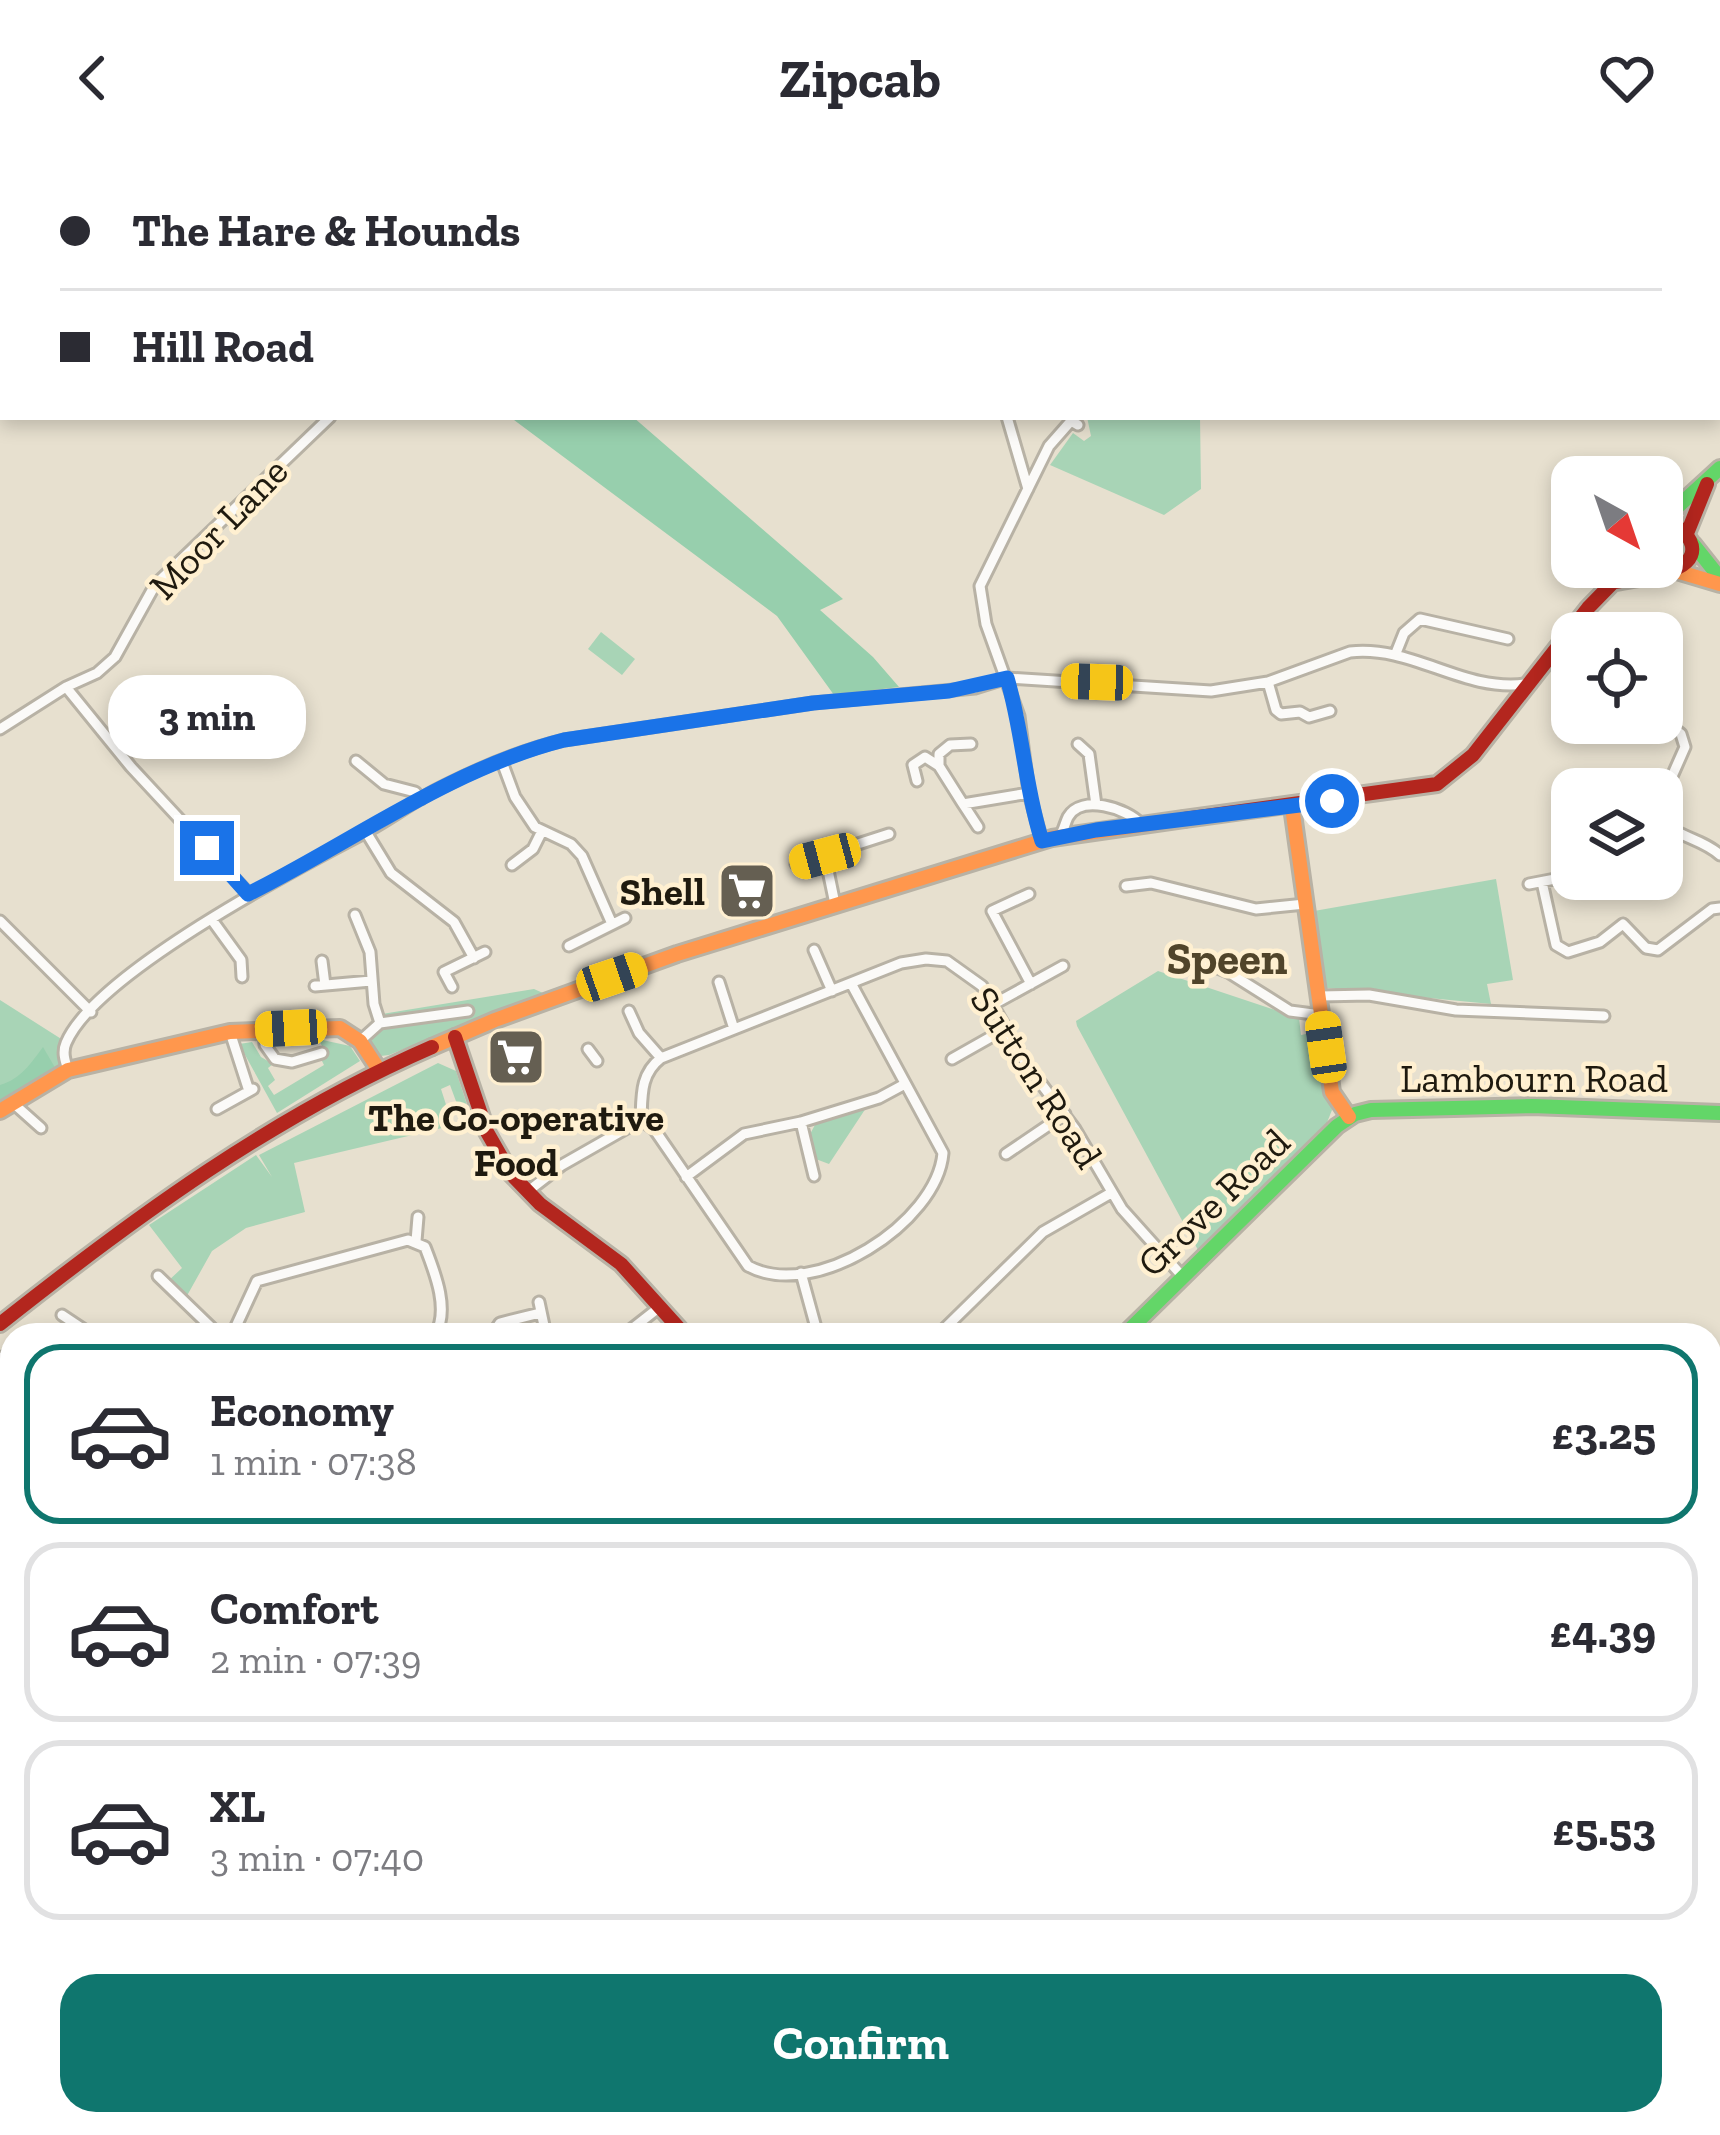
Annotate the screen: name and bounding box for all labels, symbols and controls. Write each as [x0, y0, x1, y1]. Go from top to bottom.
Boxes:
icon: back [60, 45, 126, 111]
icon: heart [1594, 45, 1660, 111]
text: Zipcab [779, 46, 941, 111]
text: The Hare & Hounds [132, 204, 521, 258]
text: Hill Road [132, 320, 314, 374]
street label: Moor Lane [139, 448, 297, 609]
north arrow [1551, 456, 1683, 588]
map controls [1551, 456, 1683, 900]
button: locate [1551, 612, 1683, 744]
car [1060, 663, 1134, 701]
callout: 3 min [108, 674, 306, 758]
text: 3 min [158, 693, 256, 740]
button: layers [1551, 768, 1683, 900]
route start [1305, 774, 1359, 828]
route end [180, 821, 234, 875]
car [786, 829, 864, 883]
supermarket icon: Shell [716, 860, 778, 922]
place label: Shell [620, 868, 705, 915]
district label: Speen [1167, 932, 1288, 986]
car [572, 948, 652, 1006]
street label: Sutton Road [961, 978, 1113, 1177]
car [254, 1008, 328, 1048]
car [1303, 1009, 1349, 1085]
supermarket icon: The Co-operative Food [485, 1026, 547, 1088]
street label: Lambourn Road [1400, 1055, 1668, 1102]
place label: The Co-operative Food [368, 1094, 664, 1186]
street label: Grove Road [1128, 1118, 1299, 1286]
icon: car [66, 1380, 174, 1488]
text: Economy [210, 1384, 394, 1438]
text: £3.25 [1552, 1407, 1656, 1461]
text: 1 min · 07:38 [210, 1438, 417, 1485]
icon: car [66, 1578, 174, 1686]
text: Comfort [210, 1582, 378, 1636]
text: £4.39 [1550, 1605, 1656, 1659]
text: 2 min · 07:39 [210, 1636, 421, 1683]
icon: car [66, 1776, 174, 1884]
text: XL [210, 1780, 265, 1834]
text: £5.53 [1552, 1803, 1656, 1857]
text: 3 min · 07:40 [210, 1834, 424, 1881]
button: Confirm [60, 1974, 1662, 2112]

